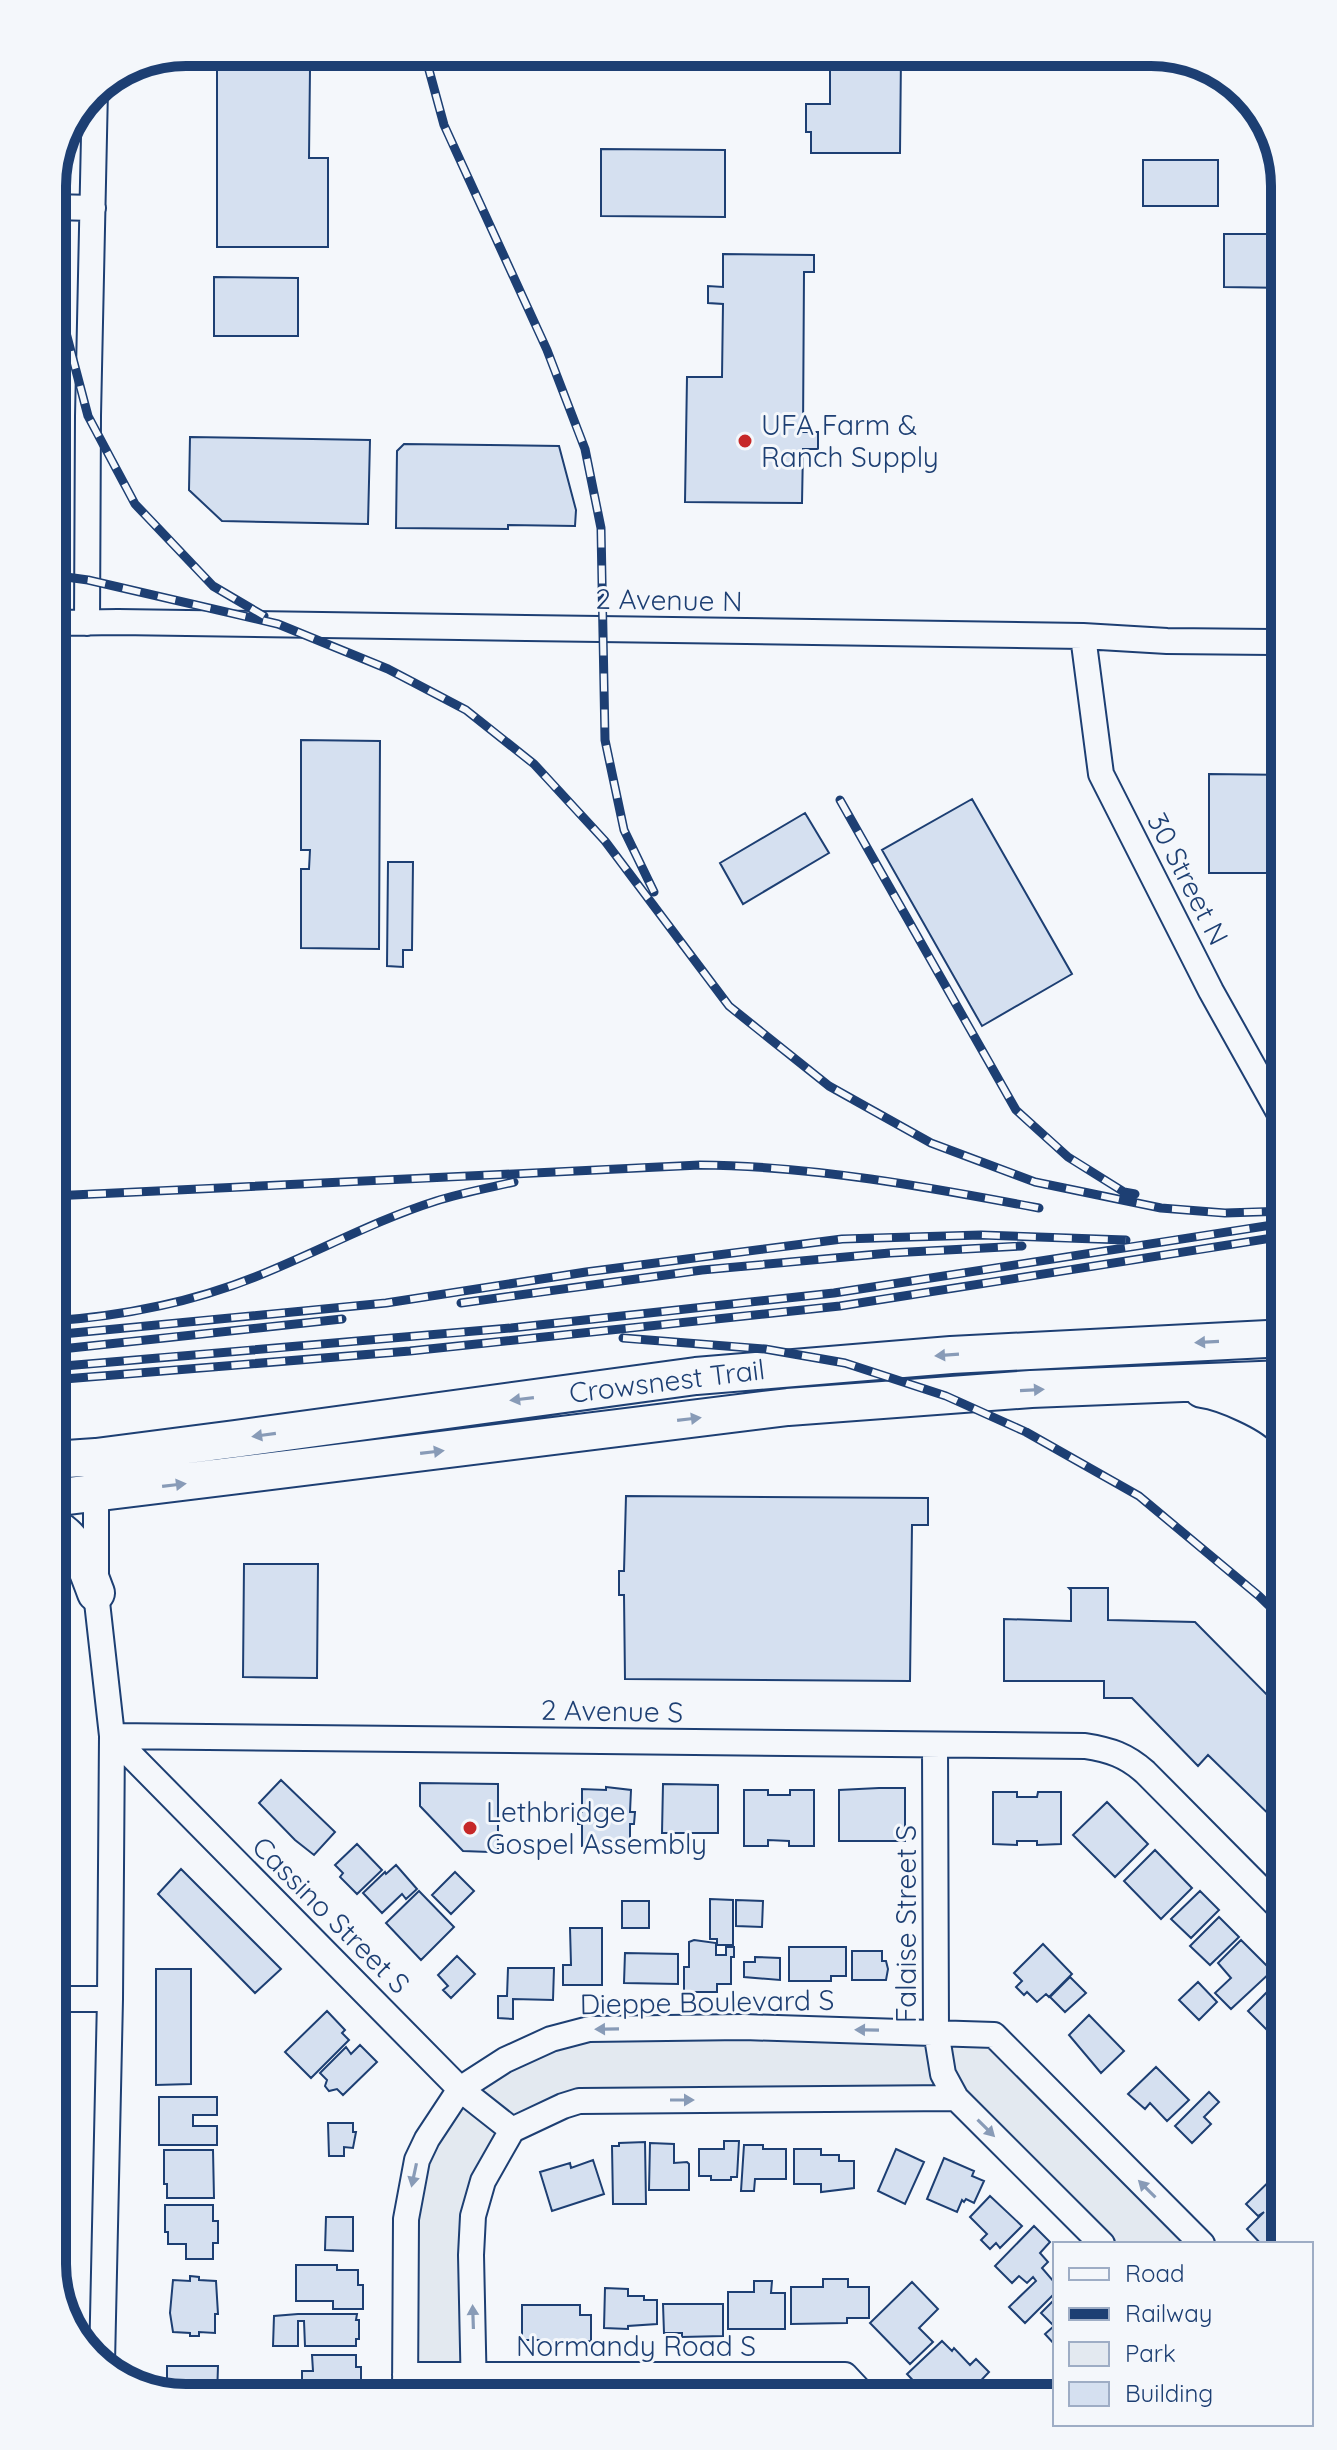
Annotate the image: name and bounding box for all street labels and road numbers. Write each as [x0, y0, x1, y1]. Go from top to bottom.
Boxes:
street label: 2 Avenue N [595, 581, 743, 618]
street label: 30 Street N [1140, 807, 1237, 951]
street label: Crowsnest Trail [567, 1351, 767, 1410]
street label: 2 Avenue S [541, 1692, 683, 1729]
street label: Falaise Street S [888, 1825, 923, 2023]
street label: Cassino Street S [245, 1829, 417, 2001]
street label: Dieppe Boulevard S [579, 1982, 835, 2021]
street label: Normandy Road S [516, 2328, 756, 2363]

